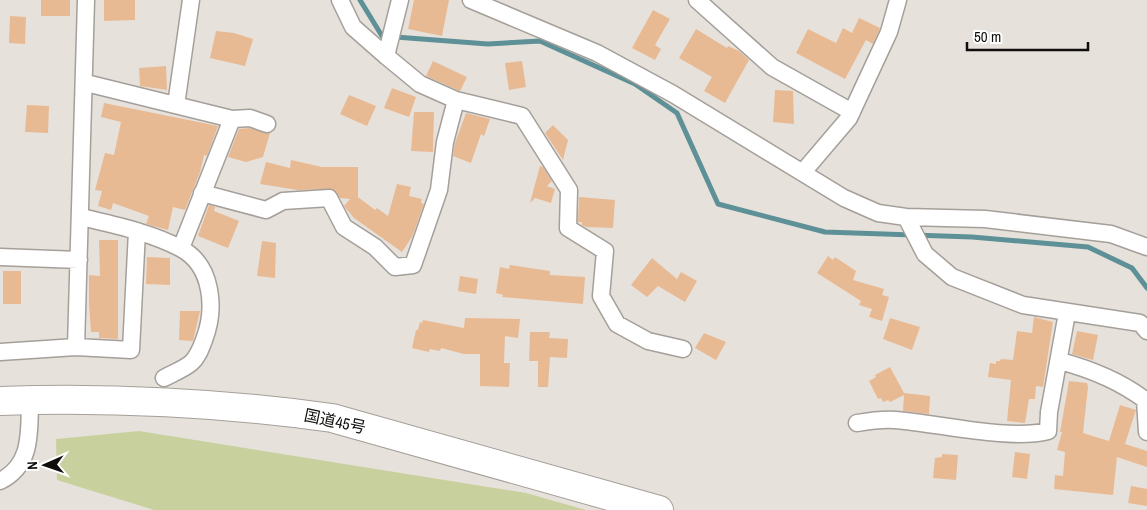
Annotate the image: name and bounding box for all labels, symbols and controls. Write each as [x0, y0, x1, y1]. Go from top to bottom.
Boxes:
scale bar [967, 20, 1088, 52]
text: 50 m [974, 26, 1001, 47]
street label: 国道45号 [302, 404, 368, 438]
north arrow [20, 440, 70, 490]
text: N [23, 461, 41, 470]

